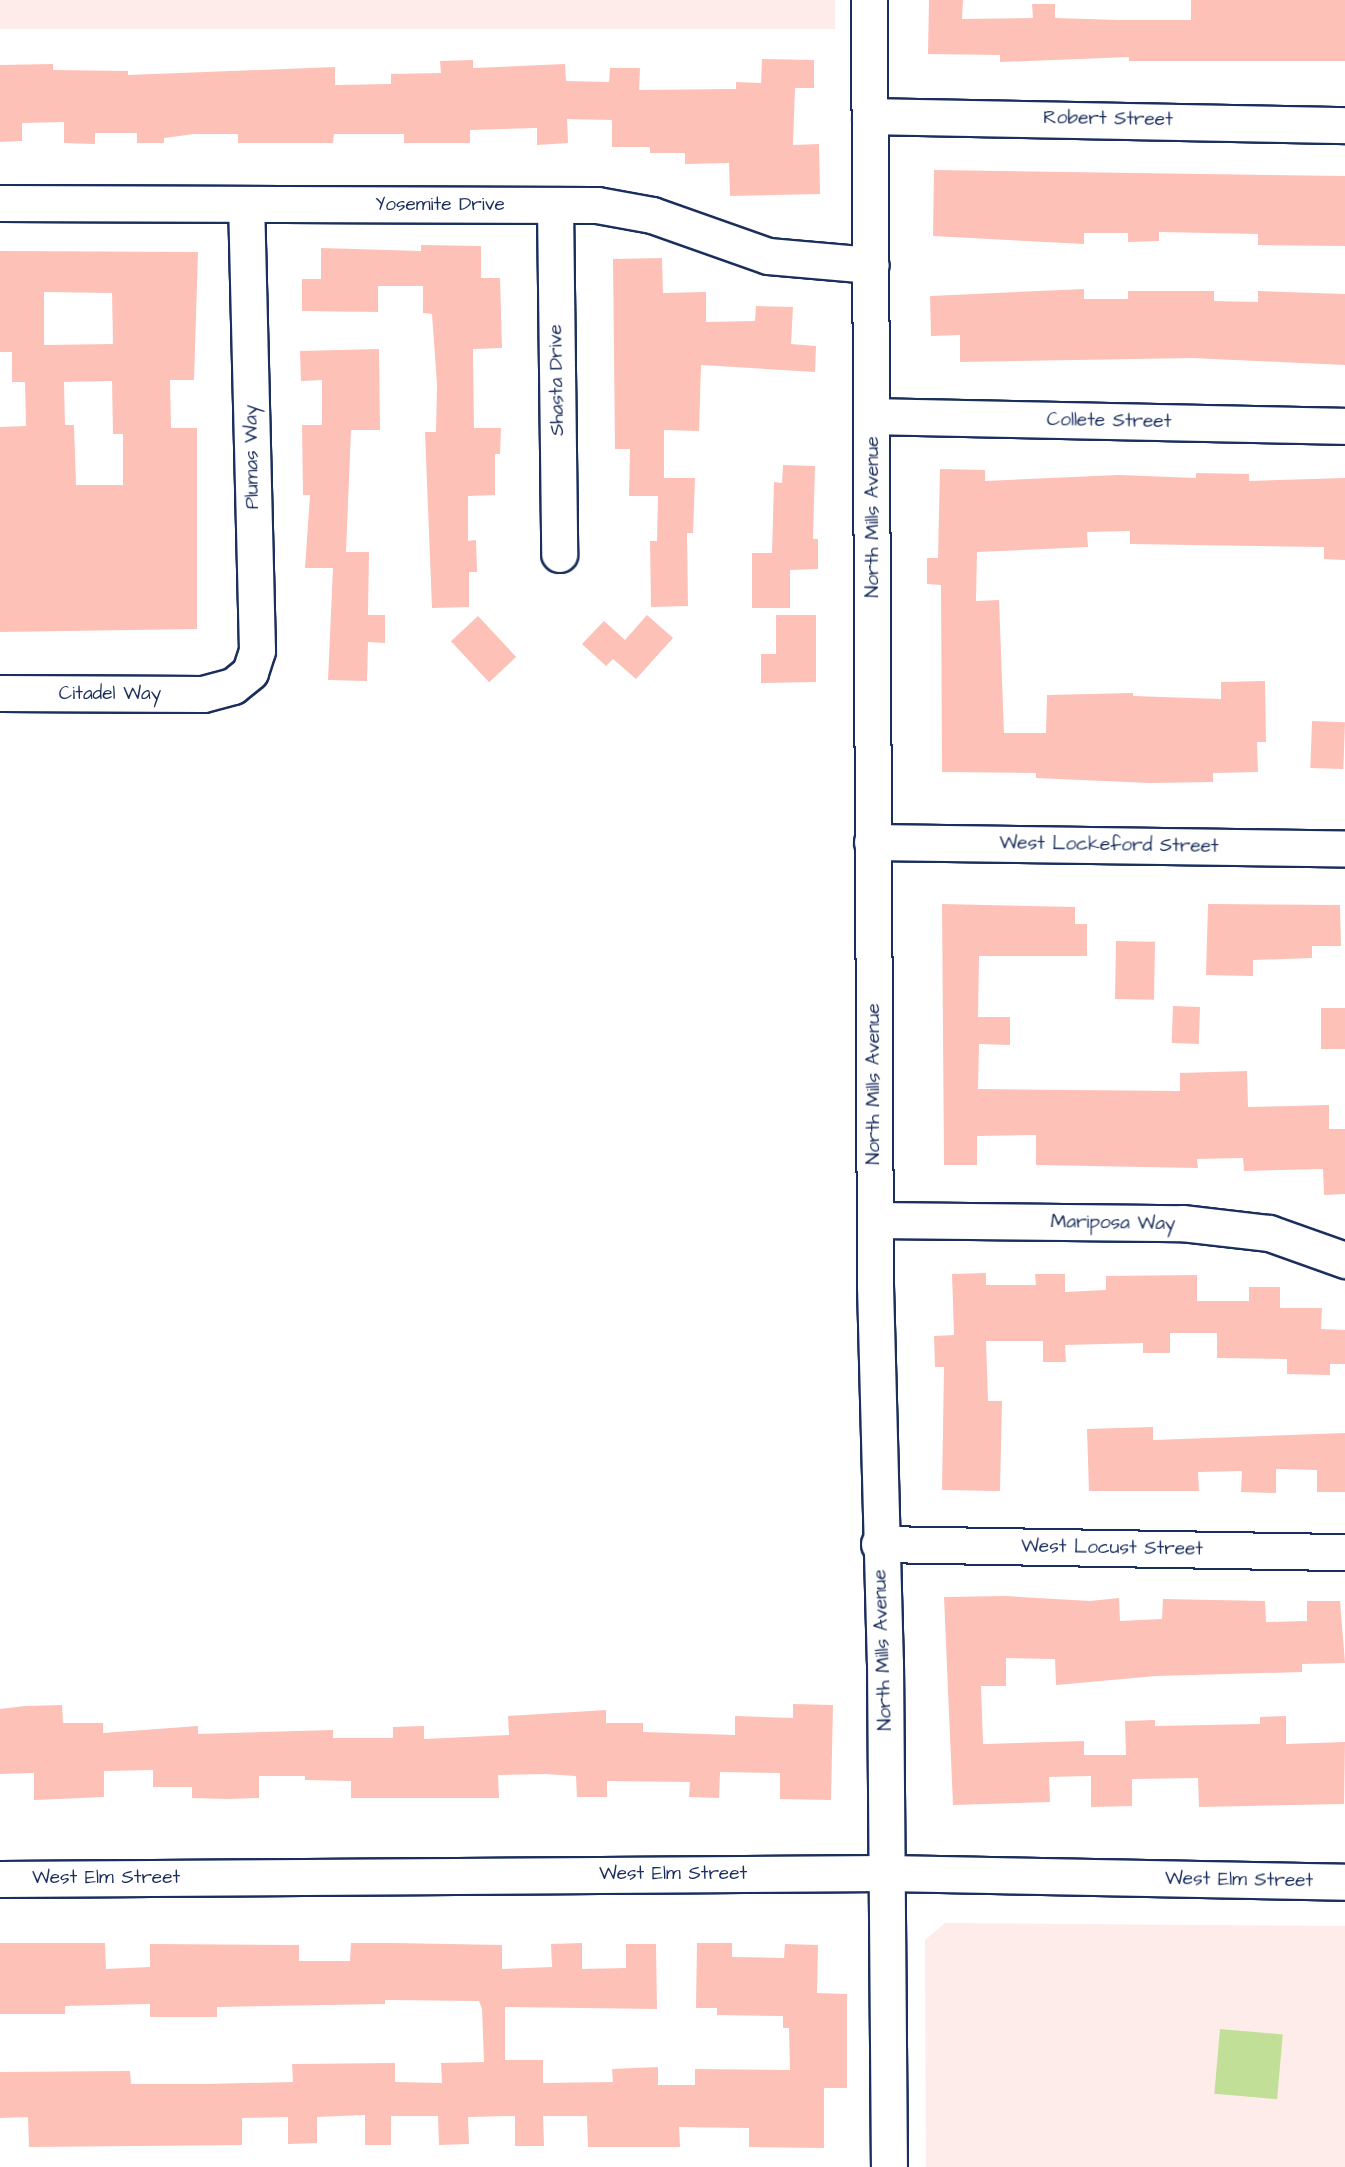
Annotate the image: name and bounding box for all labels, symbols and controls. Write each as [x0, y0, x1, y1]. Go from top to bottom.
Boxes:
street label: Robert Street [1043, 106, 1173, 132]
street label: Yosemite Drive [375, 194, 505, 216]
street label: Shasta Drive [545, 324, 569, 436]
street label: Plumas Way [240, 405, 264, 509]
street label: Collete Street [1047, 409, 1171, 433]
street label: North Mills Avenue [862, 436, 884, 598]
street label: Citadel Way [59, 683, 161, 705]
street label: West Lockeford Street [999, 832, 1219, 858]
street label: North Mills Avenue [863, 1003, 885, 1165]
street label: Mariposa Way [1050, 1211, 1176, 1235]
street label: West Locust Street [1021, 1535, 1203, 1561]
street label: North Mills Avenue [869, 1569, 897, 1731]
street label: West Elm Street [599, 1863, 747, 1885]
street label: West Elm Street [32, 1867, 180, 1889]
street label: West Elm Street [1165, 1867, 1313, 1893]

